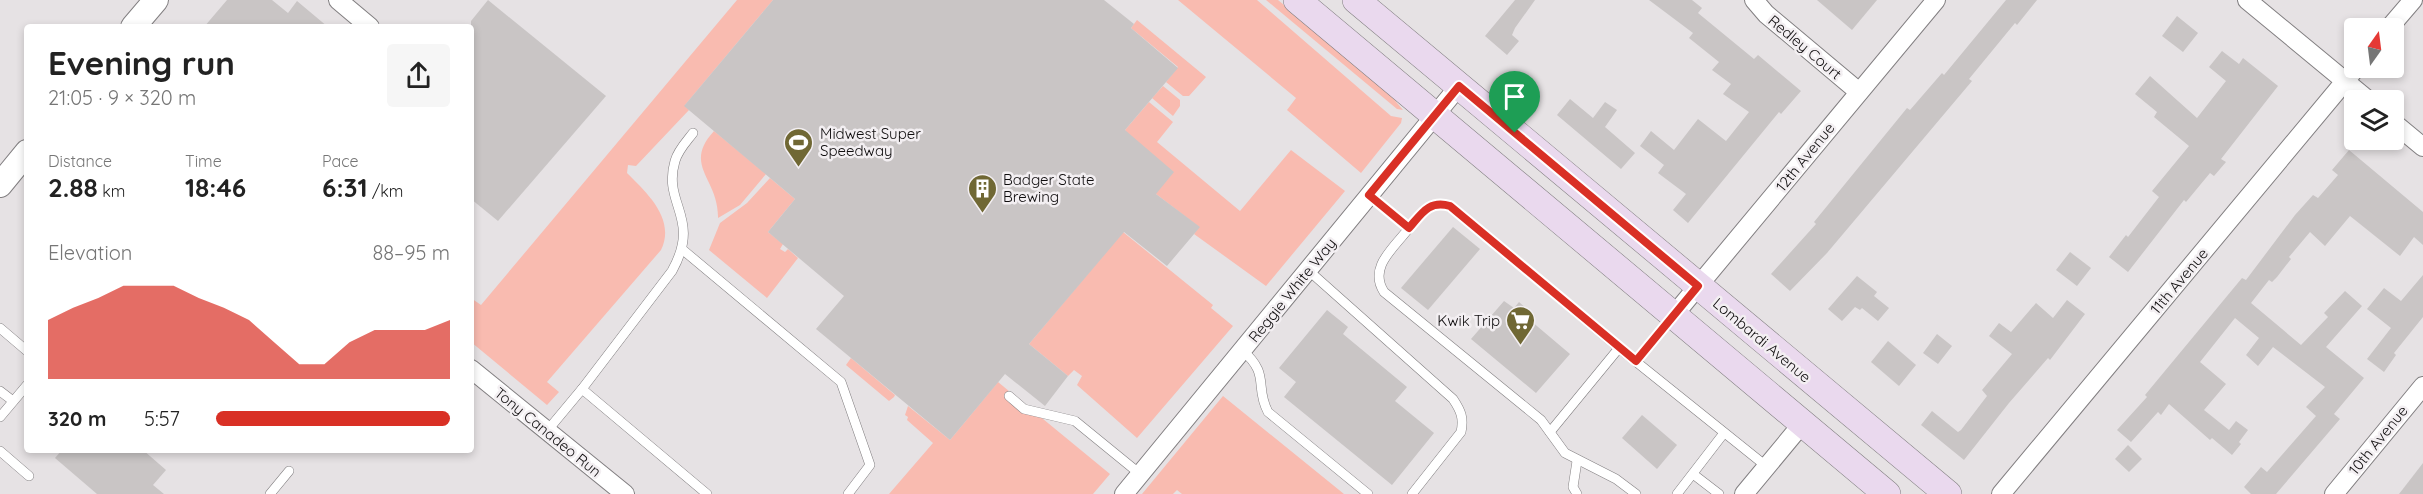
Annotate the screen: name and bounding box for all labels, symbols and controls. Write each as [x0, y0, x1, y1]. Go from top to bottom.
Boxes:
street label: Redley Court [1764, 11, 1846, 83]
north arrow [2344, 18, 2404, 78]
map controls [2344, 18, 2404, 150]
text: Evening run [48, 42, 235, 83]
button: share [387, 44, 450, 107]
pin [1489, 71, 1540, 133]
icon: arrive [1498, 80, 1531, 113]
text: 21:05 · 9 × 320 m [48, 85, 196, 110]
button: layers [2344, 90, 2404, 150]
street label: 12th Avenue [1772, 119, 1838, 195]
place label: Midwest Super Speedway [820, 124, 921, 160]
sports icon: Midwest Super Speedway [783, 126, 815, 168]
text: Distance [48, 151, 112, 171]
text: Time [185, 151, 222, 171]
text: Pace [322, 151, 358, 171]
place label: Badger State Brewing [1003, 170, 1094, 206]
text: 2.88 [48, 171, 98, 204]
text: 18:46 [185, 171, 246, 204]
text: 6:31 [322, 171, 368, 204]
building icon: Badger State Brewing [966, 172, 998, 214]
text: km [98, 181, 125, 201]
text: /km [368, 181, 403, 201]
street label: Reggie White Way [1244, 234, 1340, 346]
text: Elevation [48, 240, 132, 265]
text: 88–95 m [372, 240, 450, 265]
street label: 11th Avenue [2146, 244, 2212, 318]
street label: Lombardi Avenue [1709, 293, 1815, 387]
supermarket icon: Kwik Trip [1505, 304, 1537, 346]
place label: Kwik Trip [1437, 311, 1500, 330]
street label: Tony Canadeo Run [491, 383, 605, 481]
street label: 10th Avenue [2344, 402, 2412, 478]
text: 320 m [48, 406, 106, 431]
text: 5:57 [144, 406, 180, 431]

